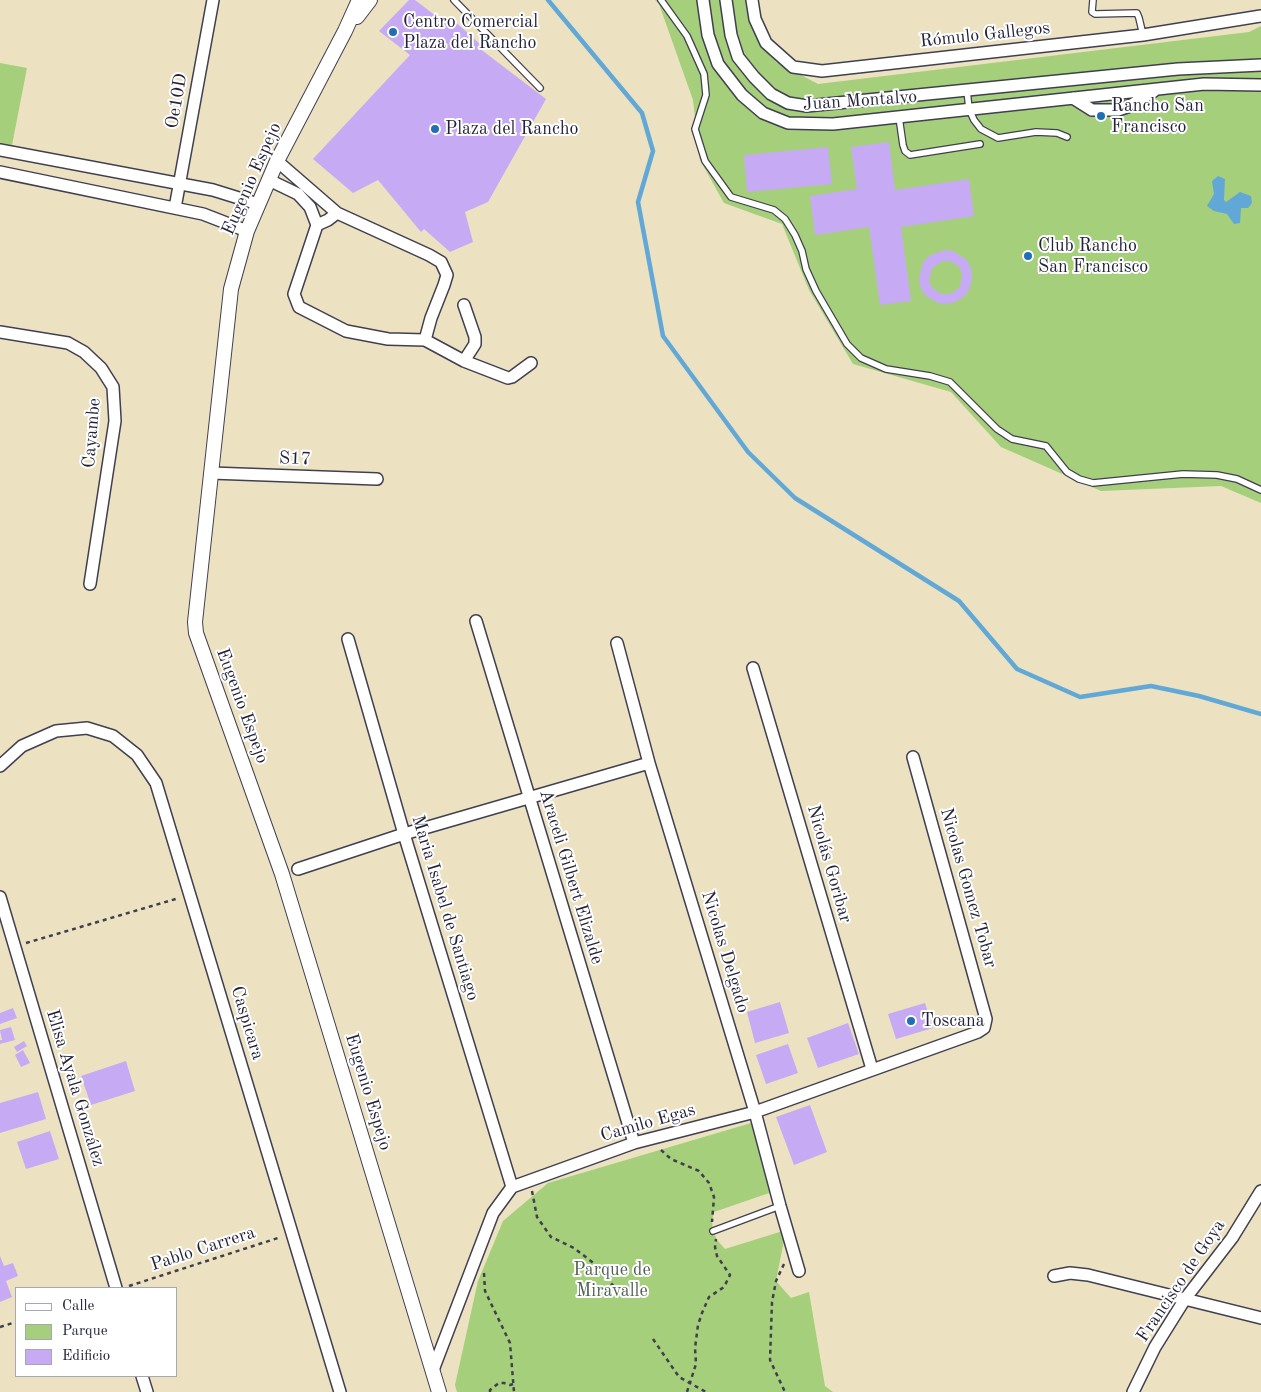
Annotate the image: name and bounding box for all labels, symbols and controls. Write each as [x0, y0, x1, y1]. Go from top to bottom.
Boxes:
place label: Centro Comercial Plaza del Rancho [403, 11, 538, 54]
street label: Rómulo Gallegos [919, 17, 1051, 53]
marker: Centro Comercial Plaza del Rancho [387, 26, 399, 38]
street label: Oe10D [162, 72, 192, 130]
street label: Juan Montalvo [802, 86, 918, 116]
place label: Rancho San Francisco [1111, 95, 1204, 138]
marker: Rancho San Francisco [1095, 110, 1107, 122]
place label: Plaza del Rancho [445, 118, 578, 140]
street label: Eugenio Espejo [218, 119, 286, 239]
marker: Plaza del Rancho [429, 123, 441, 135]
place label: Club Rancho San Francisco [1038, 235, 1148, 278]
marker: Club Rancho San Francisco [1022, 250, 1034, 262]
street label: Cayambe [78, 397, 106, 469]
street label: S17 [279, 448, 311, 470]
street label: Eugenio Espejo [211, 645, 273, 767]
street label: Araceli Gilbert Elizalde [534, 787, 608, 967]
street label: Nicolás Goribar [802, 803, 856, 925]
street label: Nicolas Gomez Tobar [935, 805, 1001, 971]
street label: Maria Isabel de Santiago [407, 813, 483, 1003]
street label: Nicolas Delgado [696, 888, 754, 1016]
street label: Caspicara [226, 984, 268, 1062]
street label: Elisa Ayala González [41, 1007, 109, 1169]
place label: Toscana [921, 1010, 985, 1032]
marker: Toscana [905, 1015, 917, 1027]
street label: Eugenio Espejo [340, 1031, 396, 1153]
street label: Camilo Egas [598, 1099, 698, 1147]
street label: Francisco de Goya [1132, 1216, 1230, 1346]
street label: Pablo Carrera [148, 1222, 258, 1276]
park label: Parque de Miravalle [573, 1259, 651, 1302]
legend [15, 1287, 178, 1377]
text: Calle [62, 1299, 94, 1314]
text: Parque [62, 1324, 108, 1339]
text: Edificio [62, 1349, 110, 1364]

